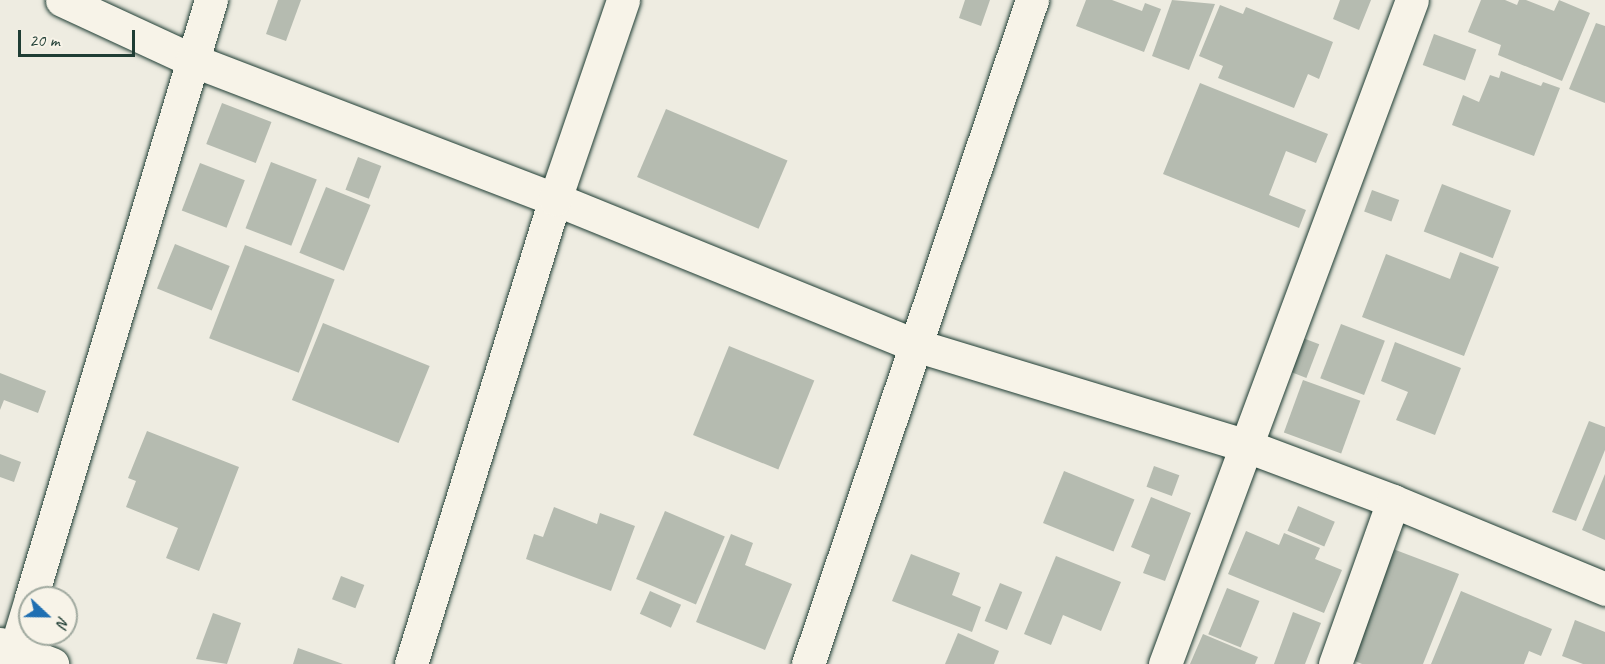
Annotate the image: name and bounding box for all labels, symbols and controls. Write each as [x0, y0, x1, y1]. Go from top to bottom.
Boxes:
scale bar [21, 18, 138, 56]
text: 20 m [29, 29, 60, 51]
north arrow [18, 586, 78, 646]
text: N [52, 614, 74, 630]

